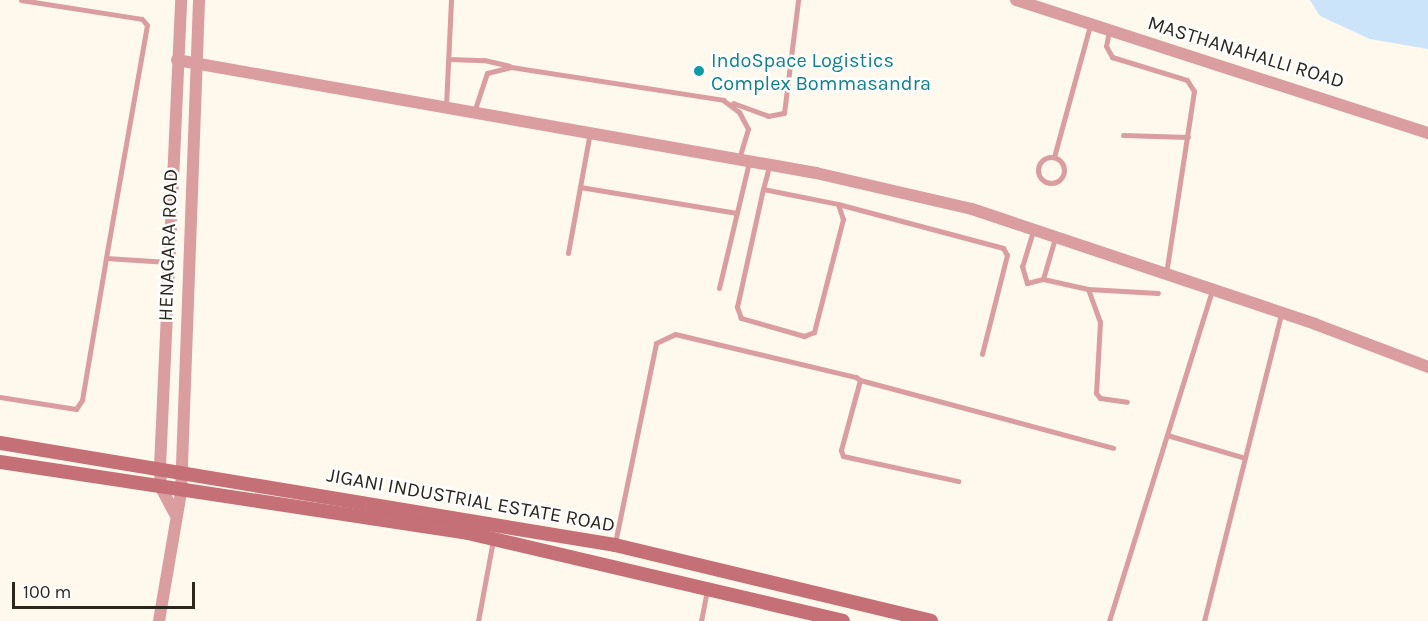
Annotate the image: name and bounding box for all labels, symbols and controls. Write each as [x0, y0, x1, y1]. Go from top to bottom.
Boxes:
street label: MASTHANAHALLI ROAD [1145, 11, 1347, 93]
place label: IndoSpace Logistics Complex Bommasandra [711, 48, 931, 95]
marker: IndoSpace Logistics Complex Bommasandra [692, 64, 706, 78]
street label: HENAGARA ROAD [153, 168, 183, 322]
street label: JIGANI INDUSTRIAL ESTATE ROAD [325, 463, 617, 537]
scale bar [15, 570, 198, 608]
text: 100 m [23, 581, 71, 603]

